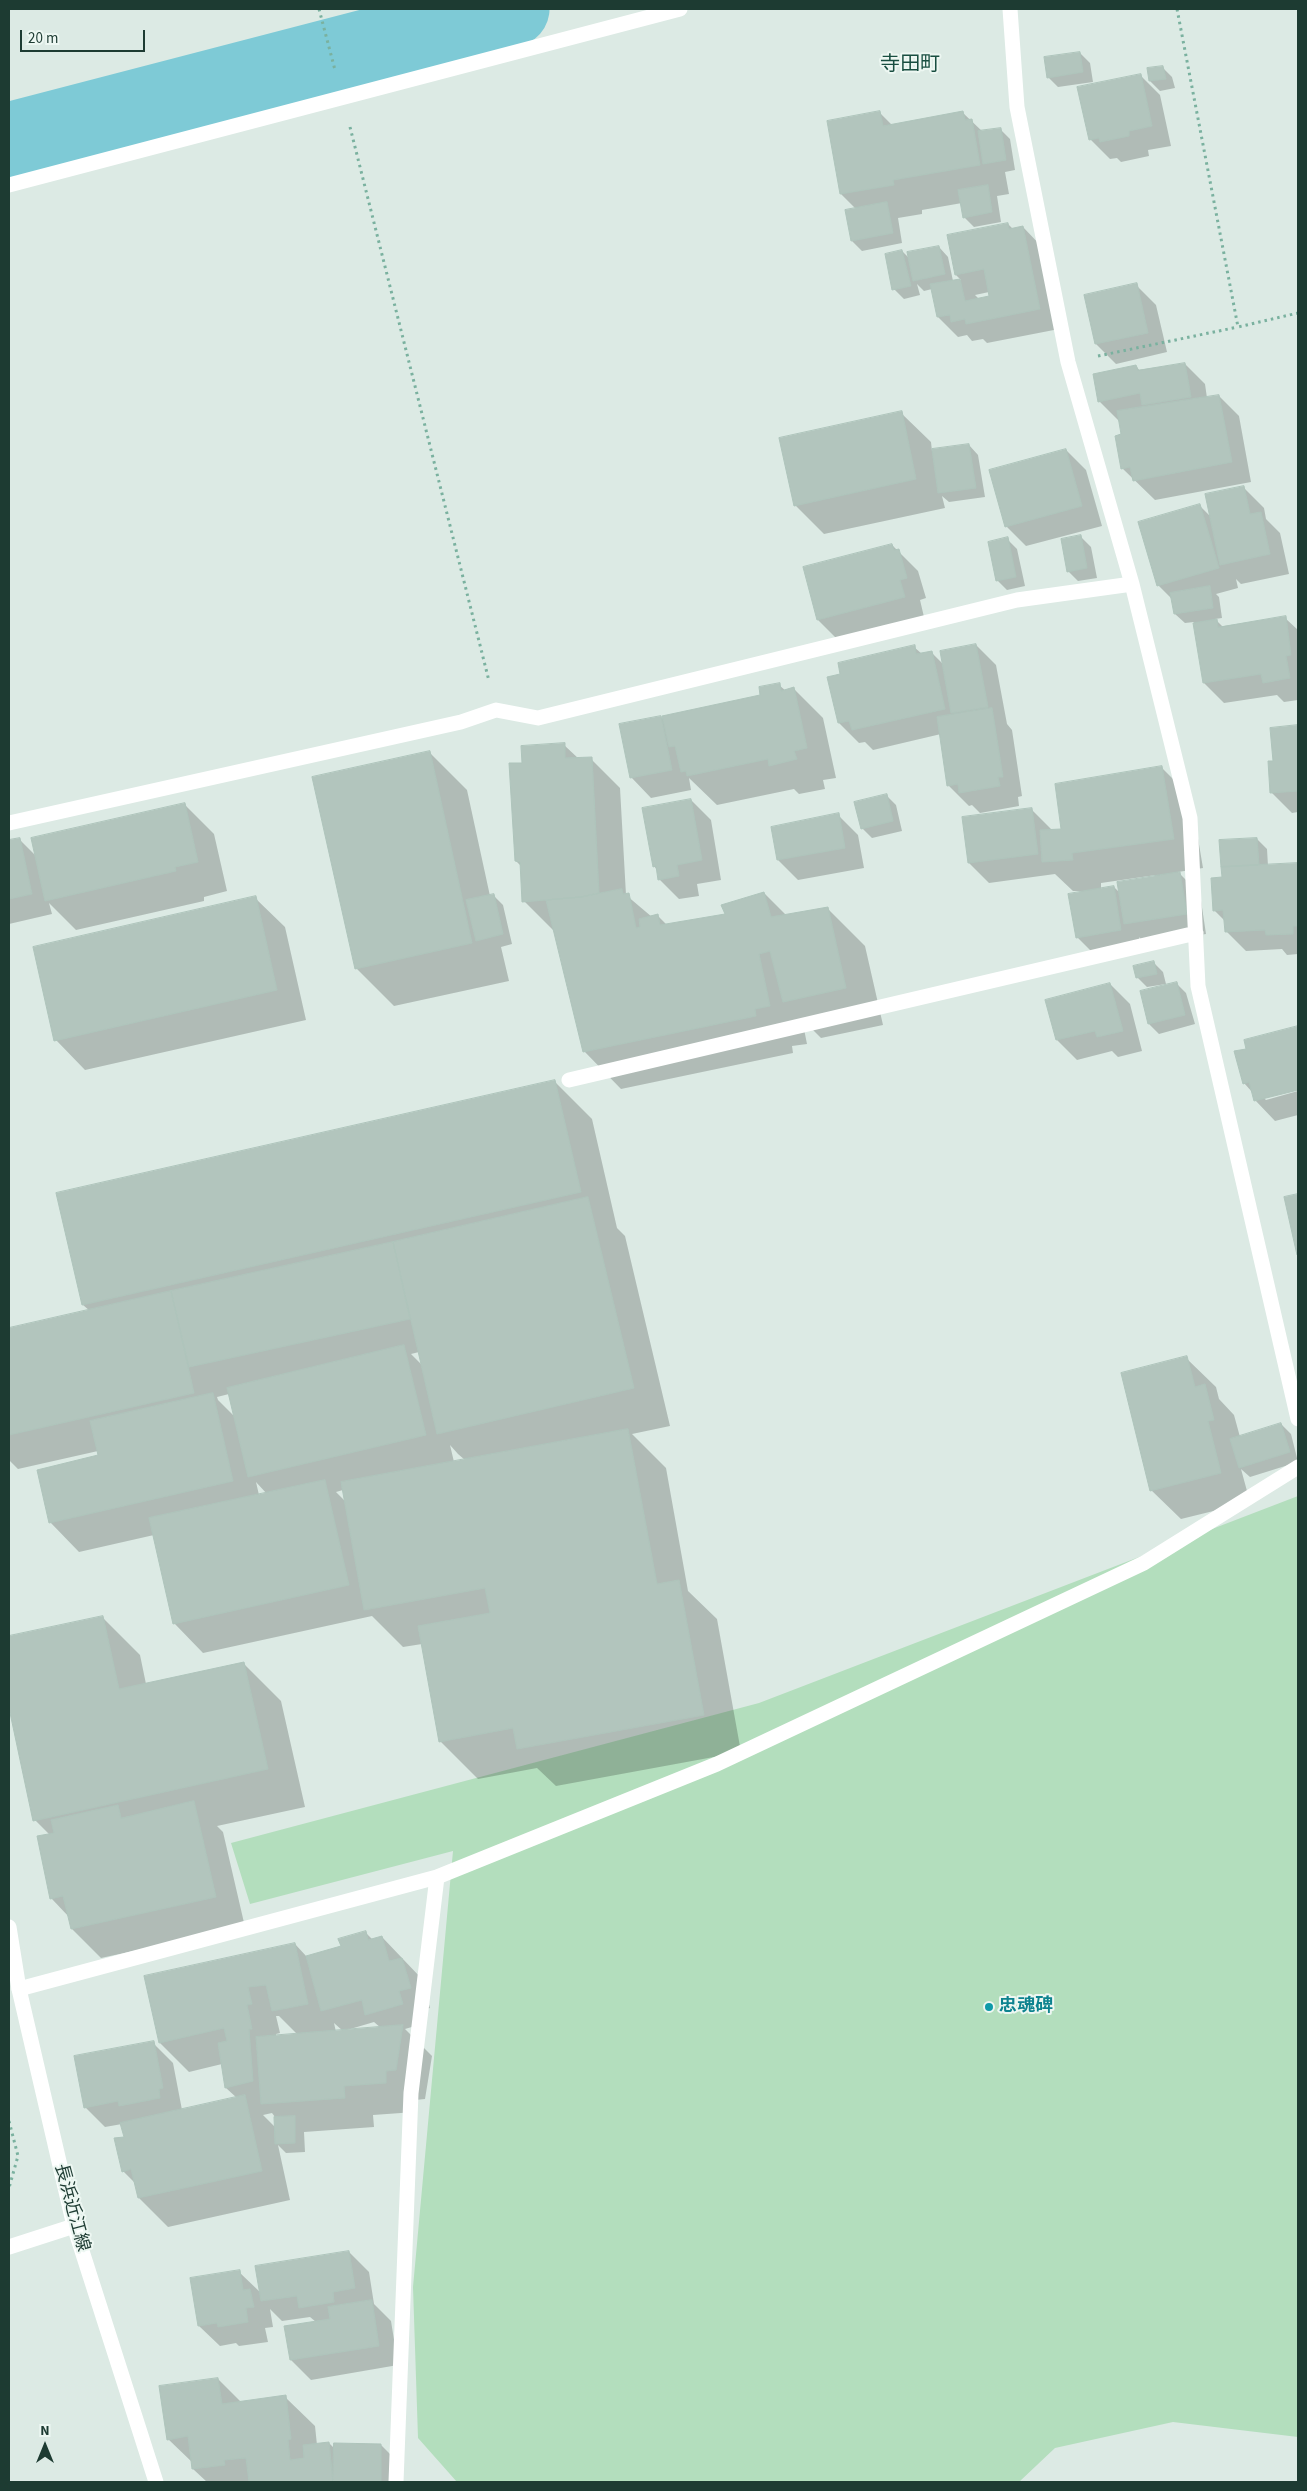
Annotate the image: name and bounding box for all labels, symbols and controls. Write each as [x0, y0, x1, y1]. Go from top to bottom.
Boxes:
scale bar [22, 20, 148, 52]
text: 20 m [28, 28, 58, 49]
district label: 寺田町 [880, 54, 940, 78]
place label: 忠魂碑 [999, 1996, 1053, 2018]
marker: 忠魂碑 [983, 2001, 995, 2013]
street label: 長浜近江線 [49, 2162, 93, 2254]
north arrow [20, 2421, 70, 2471]
text: N [40, 2421, 50, 2441]

